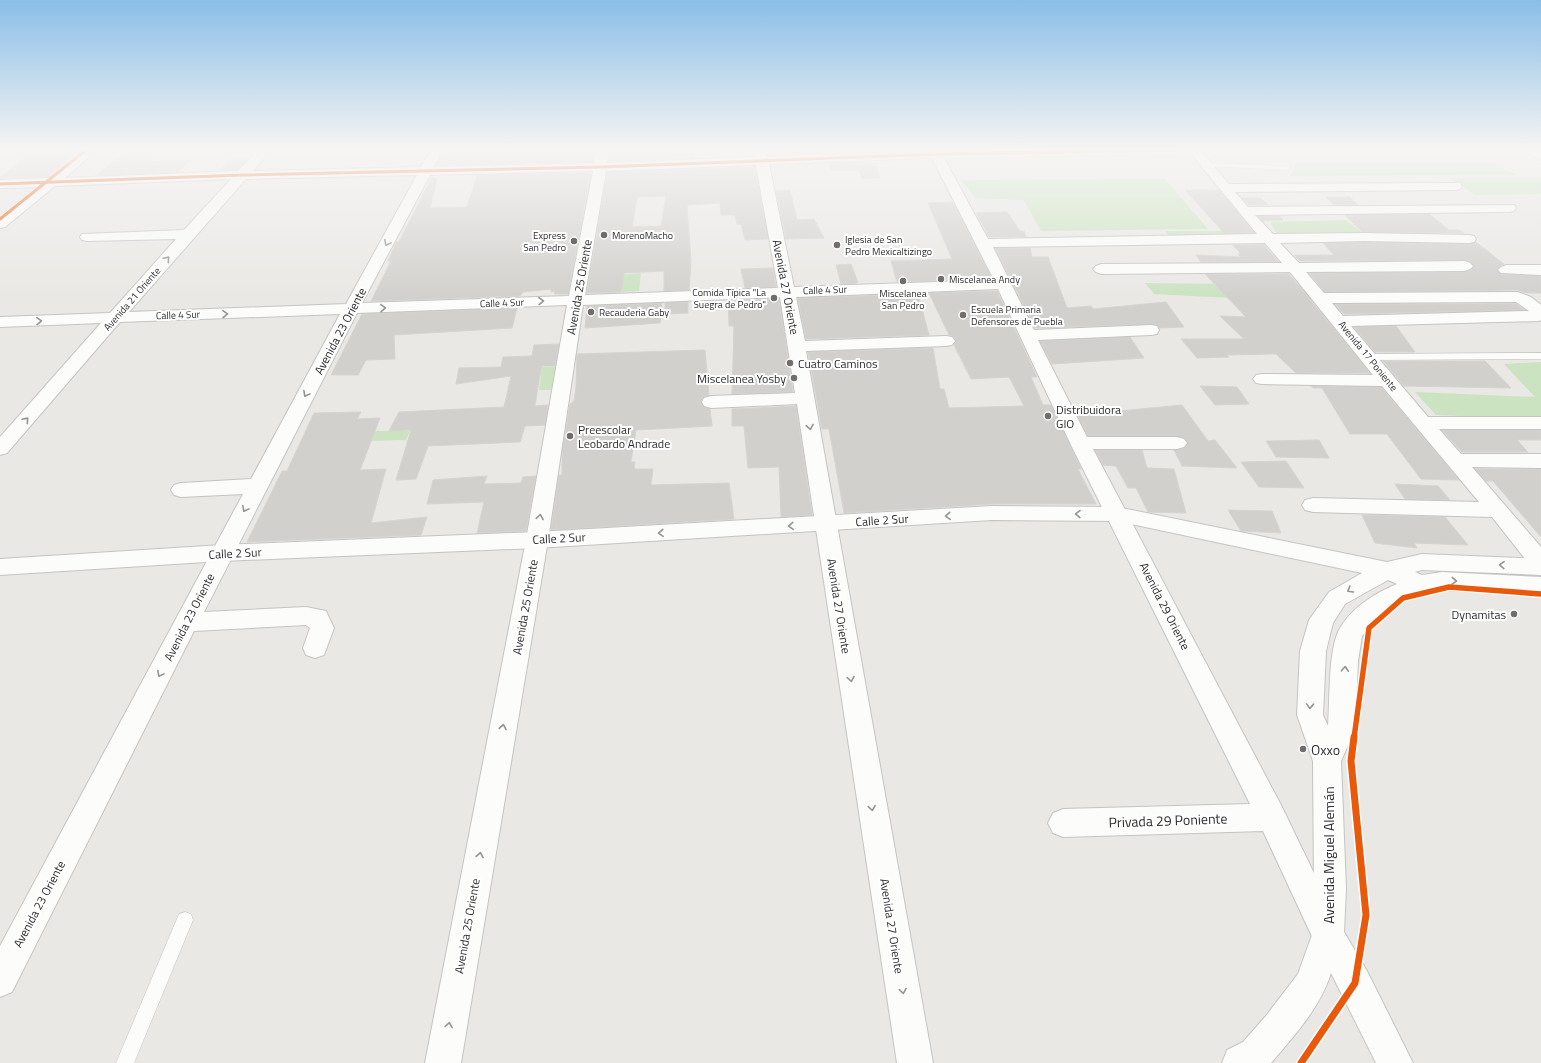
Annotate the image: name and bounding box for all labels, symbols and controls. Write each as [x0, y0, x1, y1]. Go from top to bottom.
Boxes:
place label: Express San Pedro [523, 228, 566, 255]
place label: MorenoMacho [612, 228, 673, 243]
marker: MorenoMacho [599, 230, 609, 240]
place label: Iglesia de San Pedro Mexicaltizingo [845, 232, 932, 259]
marker: Express San Pedro [569, 236, 579, 246]
one-way arrow [385, 238, 392, 246]
street label: Avenida 25 Oriente [561, 238, 597, 336]
street label: Avenida 27 Oriente [767, 238, 805, 336]
marker: Iglesia de San Pedro Mexicaltizingo [832, 240, 842, 250]
one-way arrow [162, 256, 169, 263]
street label: Avenida 21 Oriente [100, 264, 164, 334]
place label: Miscelanea Andy [949, 272, 1020, 287]
marker: Miscelanea Andy [936, 274, 946, 284]
marker: Miscelanea San Pedro [898, 276, 908, 286]
street label: Calle 4 Sur [803, 282, 848, 298]
street label: Avenida 23 Oriente [309, 284, 371, 378]
place label: Comida Típica "La Suegra de Pedro" [692, 285, 766, 312]
place label: Miscelanea San Pedro [879, 286, 927, 313]
marker: Comida Típica "La Suegra de Pedro" [769, 293, 779, 303]
street label: Calle 4 Sur [480, 295, 525, 311]
one-way arrow [538, 297, 544, 306]
place label: Escuela Primaria Defensores de Puebla [971, 302, 1063, 329]
one-way arrow [380, 303, 386, 312]
place label: Recauderia Gaby [599, 305, 669, 320]
street label: Calle 4 Sur [156, 307, 201, 323]
marker: Recauderia Gaby [586, 307, 596, 317]
one-way arrow [222, 309, 228, 318]
marker: Escuela Primaria Defensores de Puebla [958, 310, 968, 320]
one-way arrow [36, 317, 42, 325]
street label: Avenida 17 Poniente [1335, 318, 1401, 394]
place label: Cuatro Caminos [798, 354, 878, 373]
marker: Cuatro Caminos [785, 358, 795, 368]
place label: Miscelanea Yosby [697, 369, 786, 388]
marker: Miscelanea Yosby [789, 373, 799, 383]
one-way arrow [304, 390, 311, 398]
place label: Distribuidora GIO [1056, 400, 1121, 433]
marker: Distribuidora GIO [1043, 411, 1053, 421]
one-way arrow [21, 417, 28, 424]
place label: Preescolar Leobardo Andrade [578, 420, 670, 453]
one-way arrow [805, 424, 814, 430]
marker: Preescolar Leobardo Andrade [565, 431, 575, 441]
one-way arrow [242, 505, 250, 512]
street label: Calle 2 Sur [855, 509, 909, 531]
one-way arrow [1075, 510, 1081, 518]
one-way arrow [945, 511, 951, 520]
one-way arrow [536, 514, 544, 520]
one-way arrow [788, 521, 794, 530]
street label: Calle 2 Sur [532, 527, 586, 549]
one-way arrow [658, 529, 664, 537]
street label: Calle 2 Sur [208, 542, 262, 564]
street label: Avenida 27 Oriente [822, 557, 856, 655]
street label: Avenida 25 Oriente [507, 558, 543, 656]
street label: Avenida 29 Oriente [1135, 559, 1195, 653]
one-way arrow [1499, 561, 1505, 569]
street label: Avenida 23 Oriente [159, 570, 219, 664]
one-way arrow [1451, 577, 1457, 586]
one-way arrow [1347, 586, 1354, 593]
place label: Dynamitas [1452, 605, 1506, 624]
marker: Dynamitas [1509, 609, 1519, 619]
one-way arrow [1340, 666, 1349, 672]
one-way arrow [157, 670, 165, 678]
one-way arrow [846, 676, 855, 682]
one-way arrow [1306, 703, 1315, 709]
one-way arrow [498, 724, 507, 730]
place label: Oxxo [1311, 739, 1340, 760]
marker: Oxxo [1298, 744, 1308, 754]
street label: Avenida Miguel Alemán [1318, 786, 1339, 924]
one-way arrow [868, 804, 876, 811]
street label: Privada 29 Poniente [1108, 807, 1228, 833]
one-way arrow [475, 852, 484, 858]
street label: Avenida 23 Oriente [8, 857, 70, 951]
street label: Avenida 25 Oriente [449, 877, 485, 975]
street label: Avenida 27 Oriente [875, 877, 909, 975]
one-way arrow [898, 988, 907, 994]
one-way arrow [445, 1022, 453, 1028]

